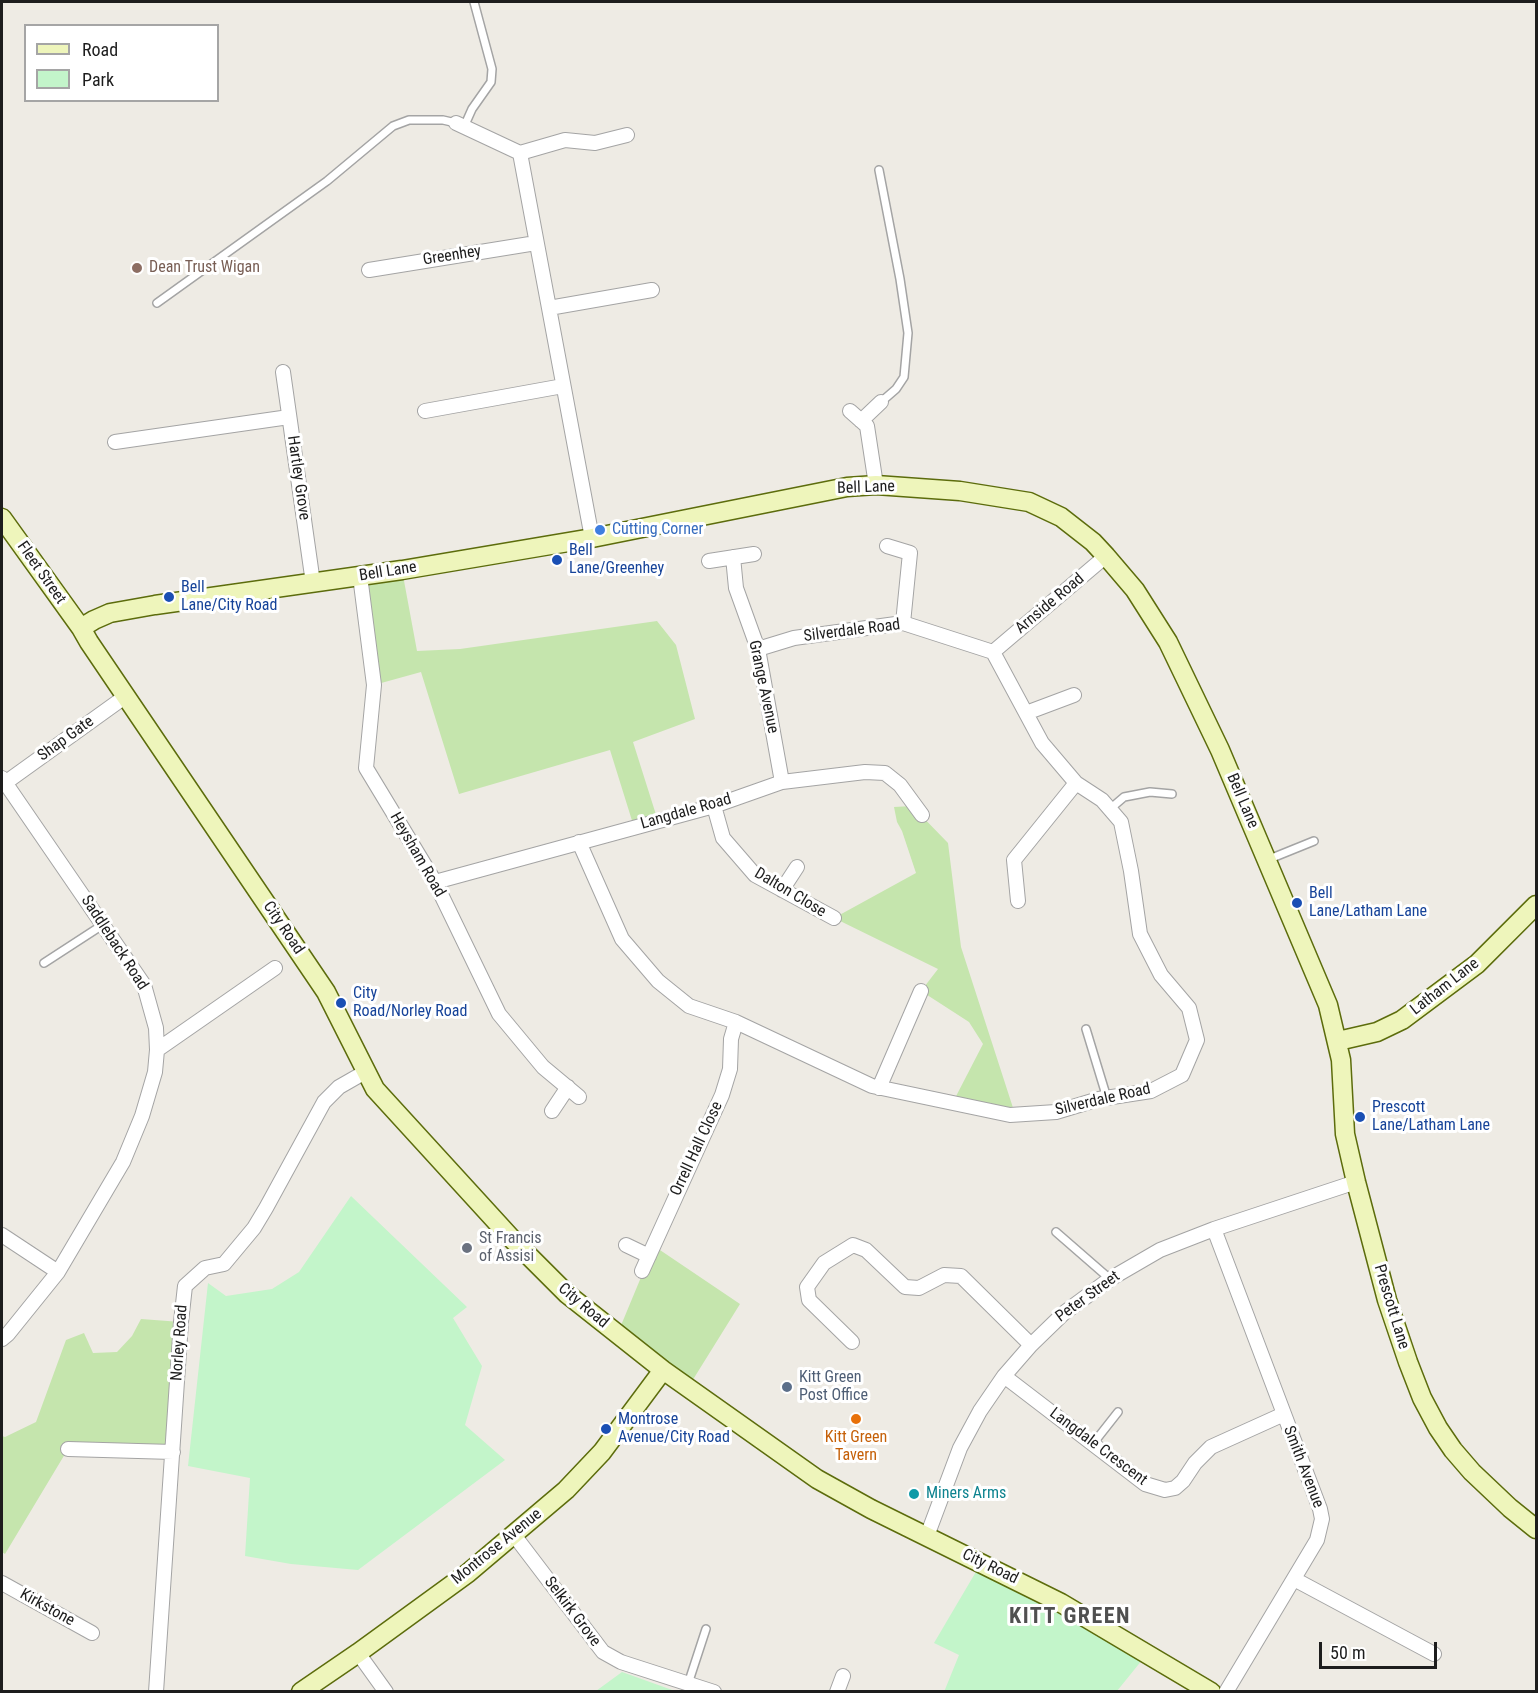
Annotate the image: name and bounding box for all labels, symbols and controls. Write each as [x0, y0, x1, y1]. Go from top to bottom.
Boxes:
legend [24, 24, 219, 102]
text: Road [82, 39, 118, 60]
text: Park [82, 69, 114, 90]
street label: Greenhey [422, 242, 482, 270]
place label: Dean Trust Wigan [149, 258, 260, 278]
marker: Dean Trust Wigan [130, 261, 144, 275]
street label: Hartley Grove [283, 434, 313, 522]
street label: Bell Lane [837, 477, 895, 499]
place label: Cutting Corner [612, 520, 703, 540]
marker: Cutting Corner [593, 523, 607, 537]
street label: Fleet Street [12, 538, 70, 608]
place label: Bell Lane/Greenhey [569, 541, 664, 579]
marker: Bell Lane/Greenhey [550, 553, 564, 567]
street label: Bell Lane [358, 558, 418, 586]
street label: Arnside Road [1012, 570, 1088, 638]
place label: Bell Lane/City Road [181, 578, 277, 616]
marker: Bell Lane/City Road [162, 590, 176, 604]
street label: Silverdale Road [803, 616, 901, 646]
street label: Grange Avenue [744, 639, 782, 735]
street label: Shap Gate [34, 712, 98, 766]
street label: Bell Lane [1222, 771, 1262, 831]
street label: Langdale Road [638, 790, 734, 834]
street label: Heysham Road [385, 809, 449, 901]
street label: Dalton Close [751, 864, 829, 922]
place label: Bell Lane/Latham Lane [1309, 884, 1427, 922]
street label: Saddleback Road [76, 892, 152, 994]
marker: Bell Lane/Latham Lane [1290, 896, 1304, 910]
street label: City Road [258, 898, 308, 958]
street label: Latham Lane [1407, 954, 1483, 1020]
place label: City Road/Norley Road [353, 984, 467, 1022]
marker: City Road/Norley Road [334, 996, 348, 1010]
street label: Silverdale Road [1053, 1080, 1153, 1120]
place label: Prescott Lane/Latham Lane [1372, 1098, 1490, 1136]
street label: Orrell Hall Close [667, 1099, 727, 1199]
marker: Prescott Lane/Latham Lane [1353, 1110, 1367, 1124]
place label: St Francis of Assisi [479, 1229, 542, 1267]
marker: St Francis of Assisi [460, 1241, 474, 1255]
street label: Prescott Lane [1369, 1262, 1413, 1352]
street label: Peter Street [1052, 1267, 1124, 1327]
street label: City Road [554, 1279, 612, 1333]
street label: Norley Road [168, 1304, 192, 1382]
place label: Kitt Green Post Office [799, 1368, 868, 1406]
marker: Kitt Green Post Office [780, 1380, 794, 1394]
street label: Langdale Crescent [1045, 1404, 1151, 1490]
place label: Montrose Avenue/City Road [618, 1410, 730, 1448]
marker: Kitt Green Tavern [849, 1412, 863, 1426]
marker: Montrose Avenue/City Road [599, 1422, 613, 1436]
street label: Smith Avenue [1279, 1423, 1327, 1511]
place label: Kitt Green Tavern [825, 1428, 887, 1466]
place label: Miners Arms [926, 1484, 1006, 1504]
marker: Miners Arms [907, 1487, 921, 1501]
street label: Montrose Avenue [448, 1505, 546, 1589]
street label: City Road [959, 1545, 1021, 1589]
street label: Selkirk Grove [540, 1573, 604, 1651]
street label: Kirkstone [16, 1585, 78, 1631]
district label: KITT GREEN [1009, 1604, 1131, 1630]
scale bar [1322, 1630, 1440, 1668]
text: 50 m [1330, 1642, 1365, 1663]

